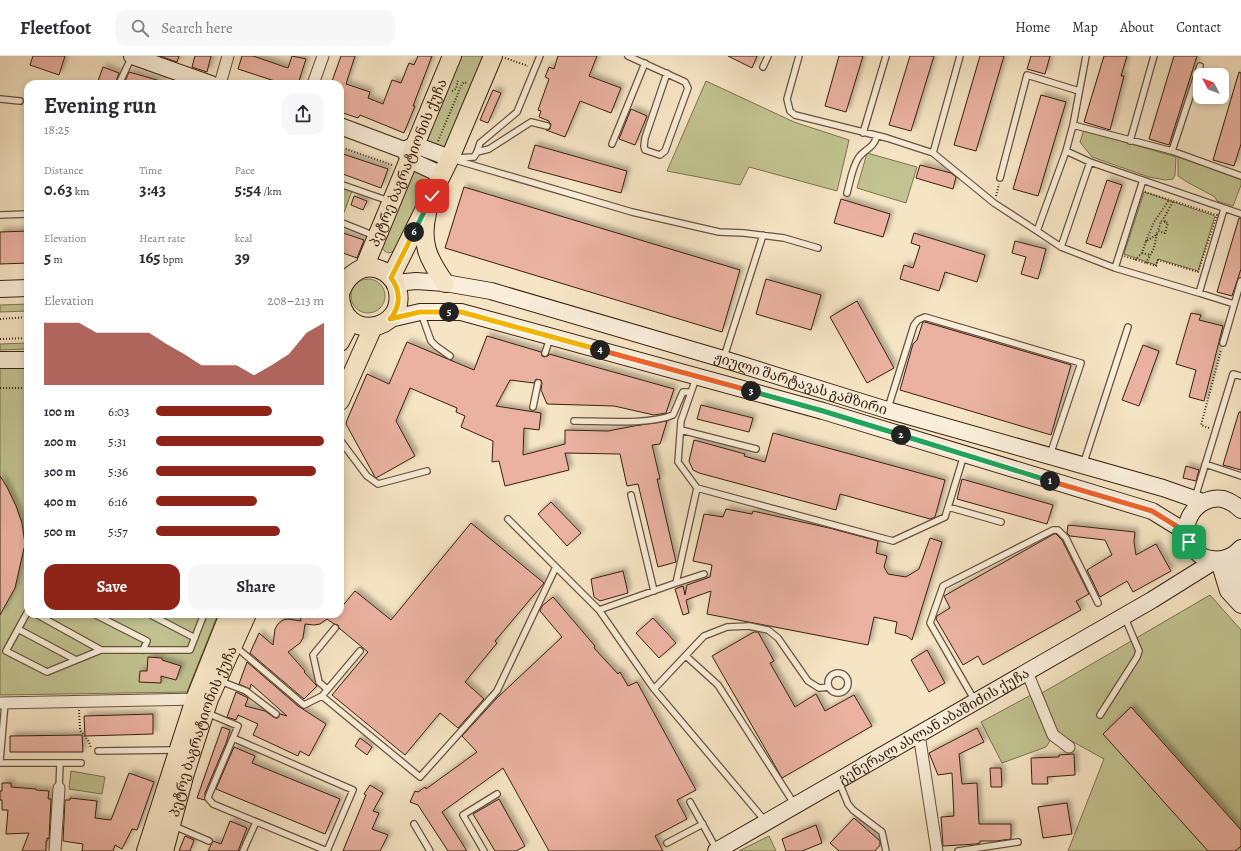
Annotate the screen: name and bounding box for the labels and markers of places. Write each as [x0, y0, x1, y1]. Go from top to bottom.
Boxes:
pin [415, 179, 449, 213]
pin: 6 [404, 222, 424, 242]
pin: 5 [439, 302, 459, 322]
pin: 4 [590, 340, 610, 360]
pin: 3 [741, 381, 761, 401]
pin: 2 [891, 425, 911, 445]
pin: 1 [1040, 471, 1060, 491]
pin [1172, 525, 1206, 559]

